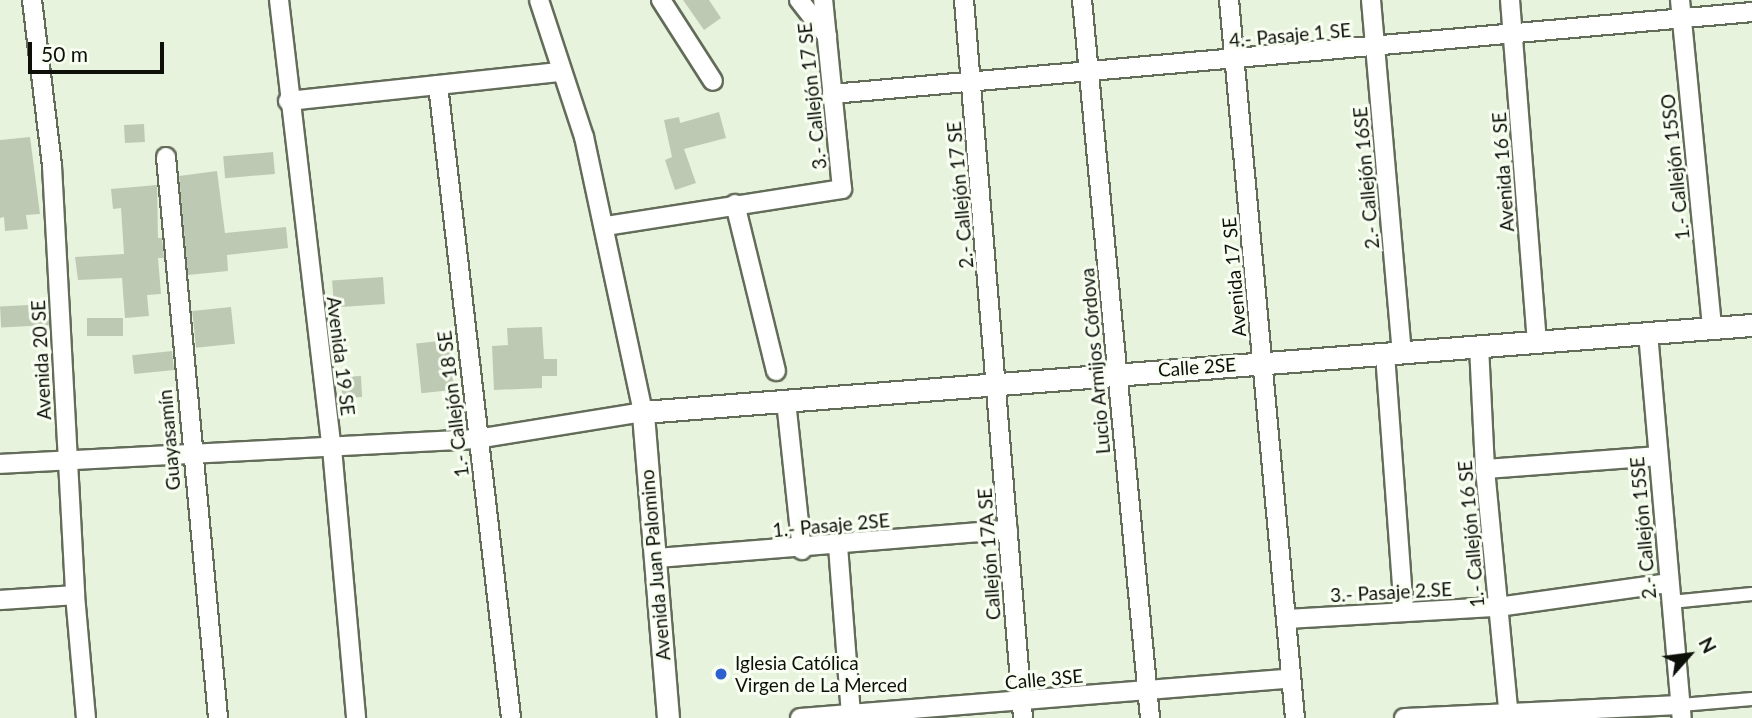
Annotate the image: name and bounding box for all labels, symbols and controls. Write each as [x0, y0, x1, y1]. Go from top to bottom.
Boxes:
street label: 4.- Pasaje 1 SE [1228, 18, 1352, 52]
street label: 3.- Callejón 17 SE [793, 21, 831, 171]
scale bar [32, 28, 168, 72]
text: 50 m [41, 41, 88, 66]
street label: 1.- Callejón 15SO [1656, 93, 1694, 241]
street label: 2.- Callejón 16SE [1348, 106, 1384, 250]
street label: Avenida 16 SE [1487, 111, 1519, 233]
street label: 2.- Callejón 17 SE [942, 121, 978, 269]
street label: Avenida 17 SE [1217, 216, 1251, 338]
street label: Lucio Armijos Córdova [1075, 267, 1115, 455]
street label: Avenida 19 SE [322, 295, 360, 417]
street label: Avenida 20 SE [26, 300, 56, 420]
street label: 1.- Callejón 18 SE [433, 329, 473, 479]
street label: Calle 2SE [1157, 353, 1237, 381]
street label: Guayasamín [153, 389, 185, 491]
street label: 2.- Callejón 15SE [1625, 456, 1661, 600]
street label: 1.- Callejón 16 SE [1453, 460, 1489, 608]
street label: Avenida Juan Palomino [635, 468, 675, 662]
street label: Callejón 17A SE [973, 487, 1005, 621]
street label: 1.- Pasaje 2SE [772, 509, 890, 541]
street label: 3.- Pasaje 2.SE [1330, 577, 1452, 607]
north arrow [1654, 620, 1724, 690]
text: N [1694, 633, 1722, 657]
place label: Iglesia Católica Virgen de La Merced [735, 652, 907, 696]
street label: Calle 3SE [1004, 664, 1084, 694]
marker: Iglesia Católica Virgen de La Merced [713, 666, 729, 682]

